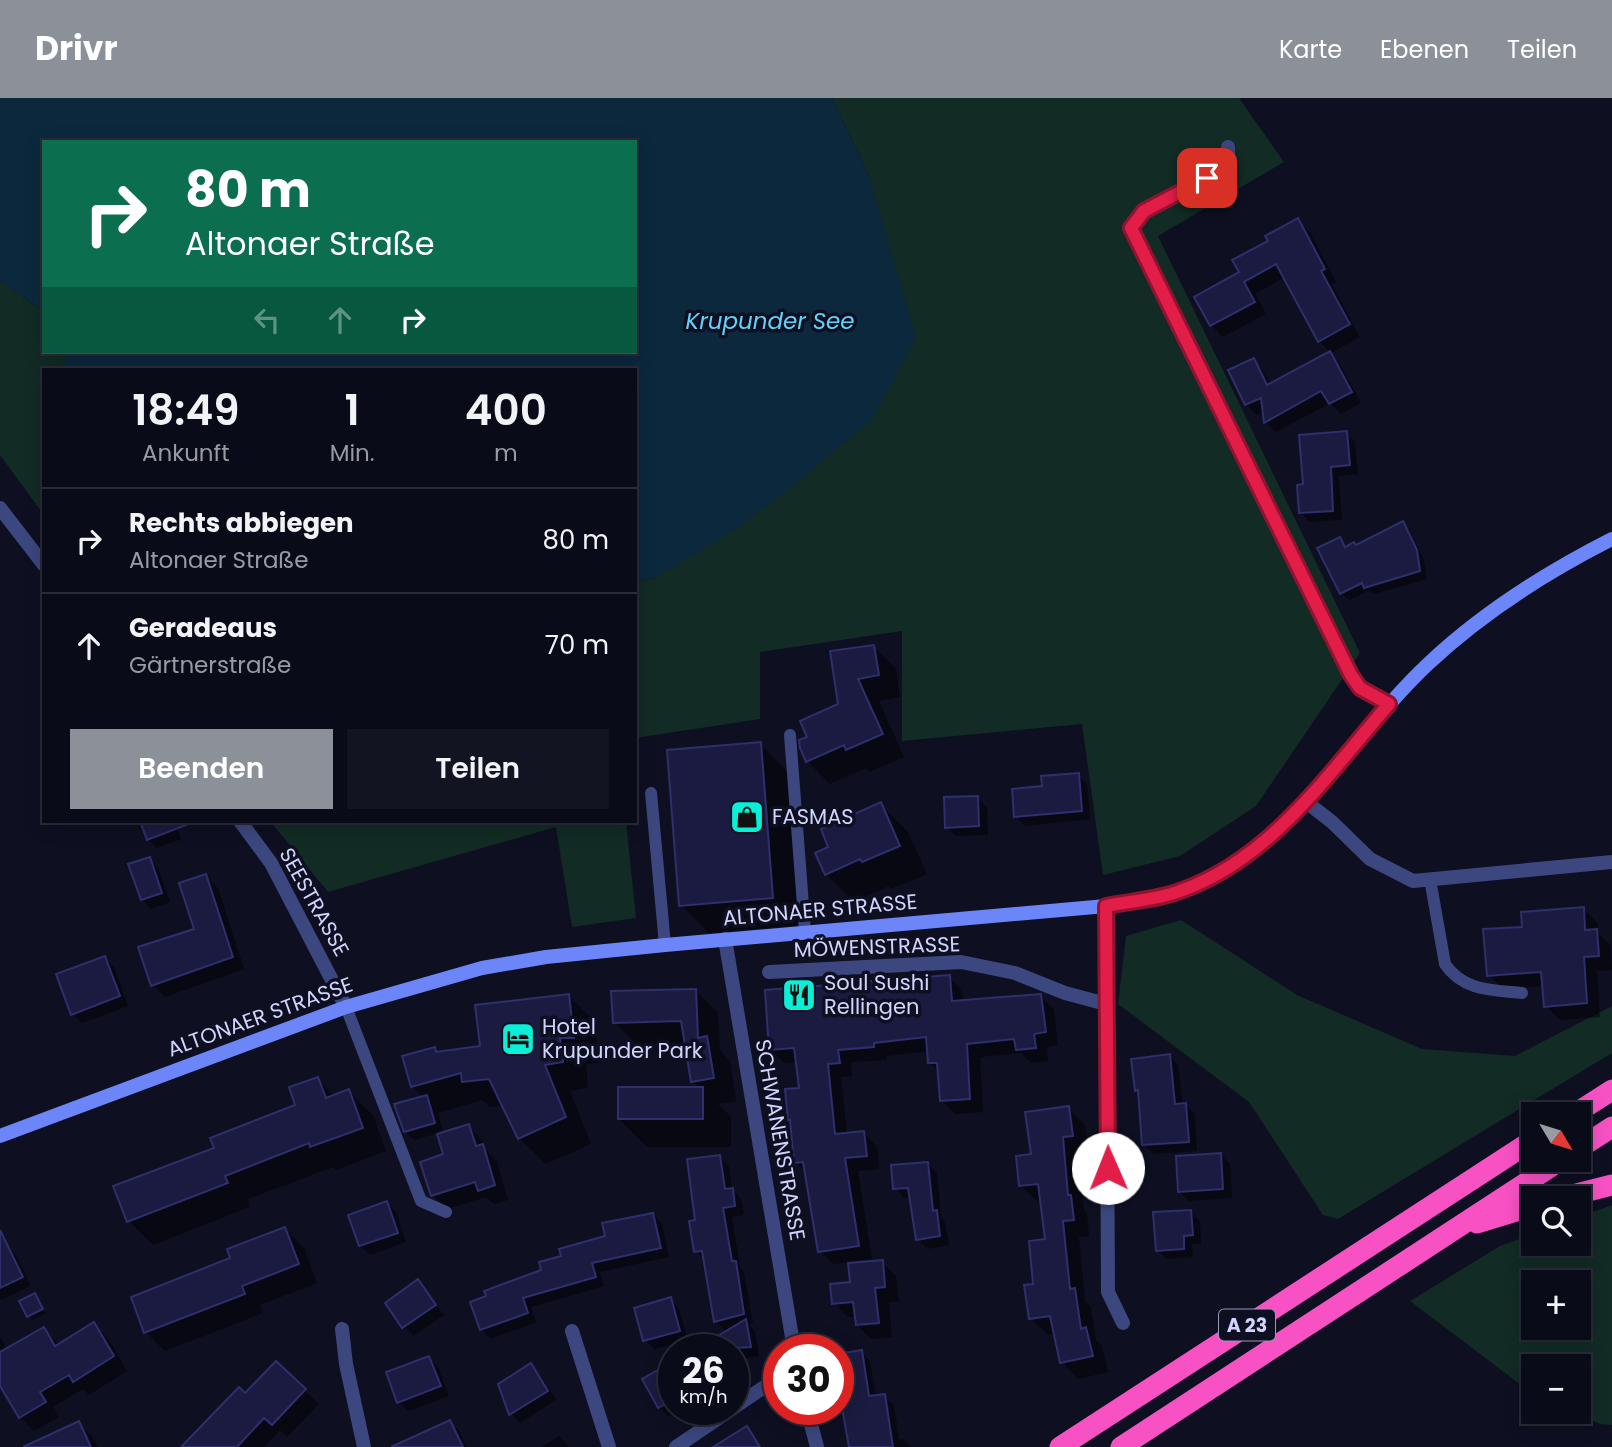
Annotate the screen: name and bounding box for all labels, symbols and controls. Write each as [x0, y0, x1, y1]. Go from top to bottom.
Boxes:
text: Drivr [35, 25, 118, 72]
text: Karte [1279, 33, 1342, 66]
text: Ebenen [1380, 33, 1469, 66]
text: Teilen [1507, 33, 1577, 66]
pin [1177, 148, 1237, 208]
text: 80 m [185, 156, 311, 224]
icon: arrive [1188, 159, 1226, 197]
icon: right [70, 168, 161, 259]
text: Altonaer Straße [185, 221, 435, 266]
icon: left [248, 301, 286, 339]
icon: ahead [321, 301, 359, 339]
icon: right [394, 301, 432, 339]
water label: Krupunder See [685, 305, 855, 337]
text: 18:49 [132, 381, 239, 440]
text: 1 [345, 381, 360, 440]
text: 400 [465, 381, 547, 440]
text: Ankunft [142, 437, 230, 469]
text: Min. [330, 437, 375, 469]
text: m [494, 437, 518, 469]
text: Rechts abbiegen [129, 505, 354, 541]
icon: right [70, 522, 108, 560]
text: 80 m [543, 522, 609, 558]
text: Altonaer Straße [129, 544, 308, 576]
text: Geradeaus [129, 610, 277, 646]
icon: ahead [70, 627, 108, 665]
text: 70 m [545, 627, 609, 663]
text: Gärtnerstraße [129, 649, 291, 681]
button: Beenden [70, 729, 333, 809]
button: Teilen [347, 729, 609, 809]
shop icon: FASMAS [728, 798, 766, 836]
place label: FASMAS [772, 802, 854, 831]
street label: SEESTRASSE [273, 842, 356, 961]
street label: ALTONAER STRASSE [721, 887, 918, 932]
street label: MÖWENSTRASSE [793, 929, 961, 964]
place label: Soul Sushi Rellingen [824, 968, 929, 1021]
street label: ALTONAER STRASSE [163, 970, 357, 1064]
restaurant icon: Soul Sushi Rellingen [780, 976, 818, 1014]
place label: Hotel Krupunder Park [542, 1012, 703, 1065]
hotel icon: Hotel Krupunder Park [499, 1020, 537, 1058]
street label: SCHWANENSTRASSE [748, 1037, 812, 1243]
north arrow [1521, 1102, 1591, 1172]
map controls [1521, 1102, 1591, 1424]
position arrow [1071, 1131, 1145, 1205]
button: search [1521, 1186, 1591, 1256]
button: + [1521, 1270, 1591, 1340]
road number: A 23 [1219, 1310, 1275, 1340]
speed limit sign: 30 [763, 1334, 854, 1425]
text: 26 [682, 1346, 725, 1395]
button: − [1521, 1354, 1591, 1424]
text: km/h [680, 1384, 727, 1409]

